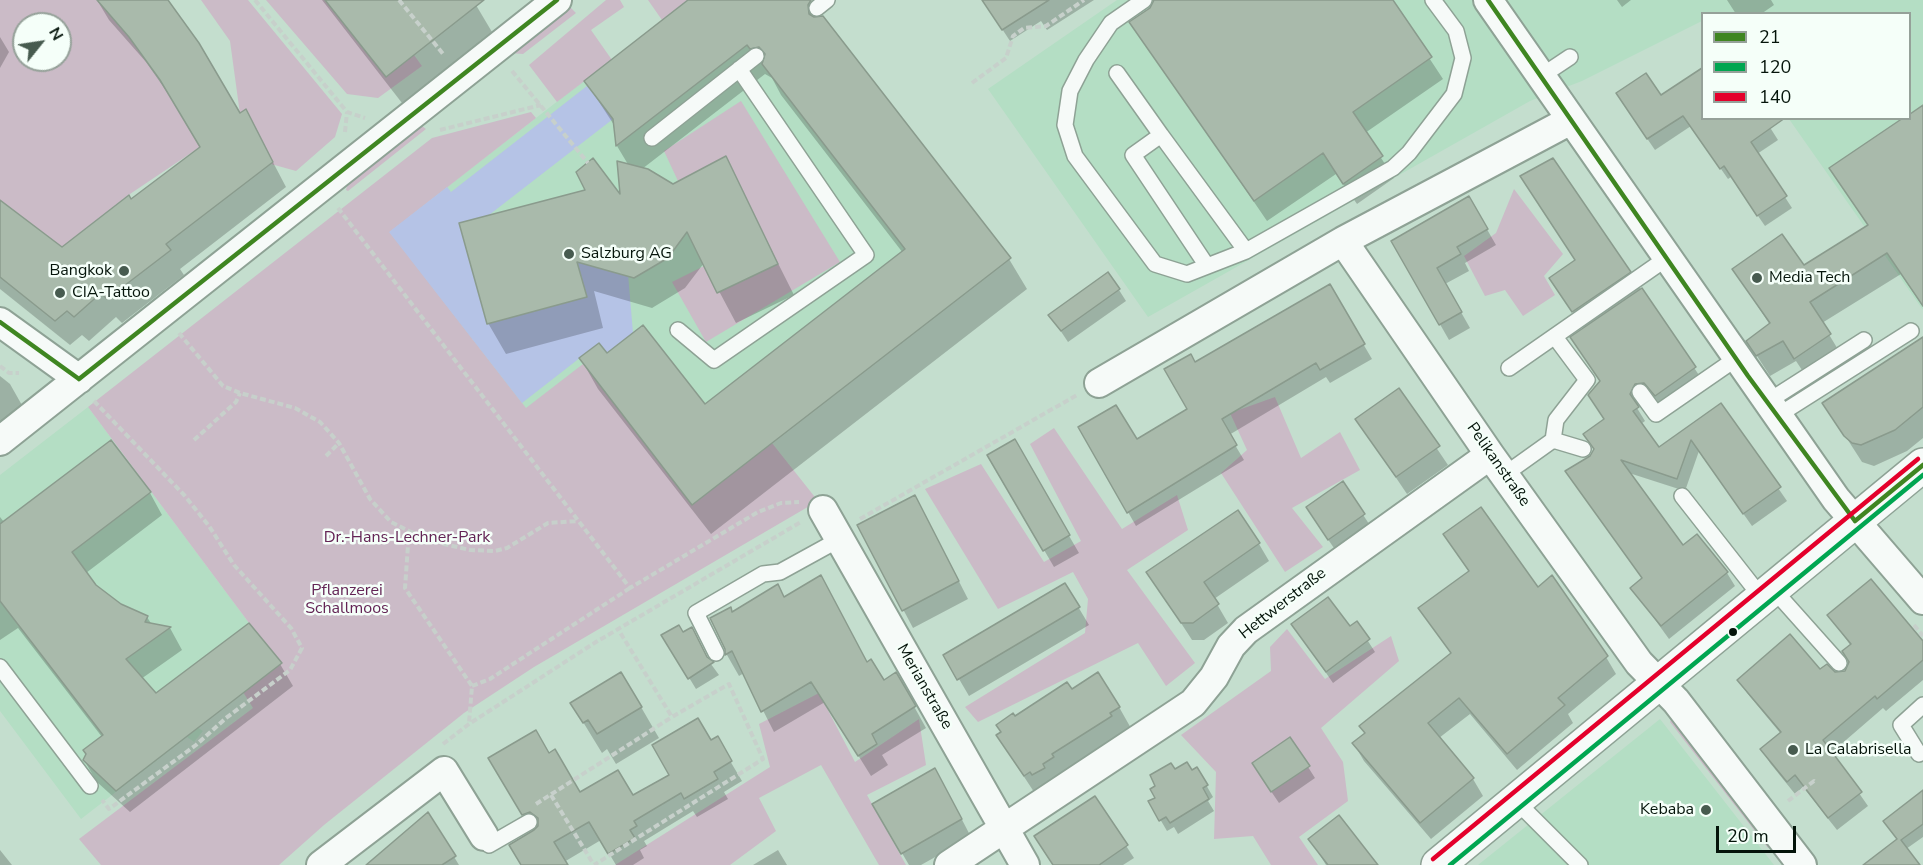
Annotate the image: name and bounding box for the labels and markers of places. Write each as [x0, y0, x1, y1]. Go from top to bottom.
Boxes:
place label: Salzburg AG [581, 244, 672, 264]
marker: Salzburg AG [562, 247, 576, 261]
place label: Bangkok [50, 261, 112, 281]
marker: Bangkok [117, 264, 131, 278]
place label: Media Tech [1769, 268, 1850, 288]
marker: Media Tech [1750, 271, 1764, 285]
place label: CIA-Tattoo [72, 283, 150, 303]
marker: CIA-Tattoo [53, 286, 67, 300]
unlabelled marker [1727, 626, 1739, 638]
place label: La Calabrisella [1805, 740, 1911, 760]
marker: La Calabrisella [1786, 743, 1800, 757]
place label: Kebaba [1640, 800, 1694, 820]
marker: Kebaba [1699, 803, 1713, 817]

